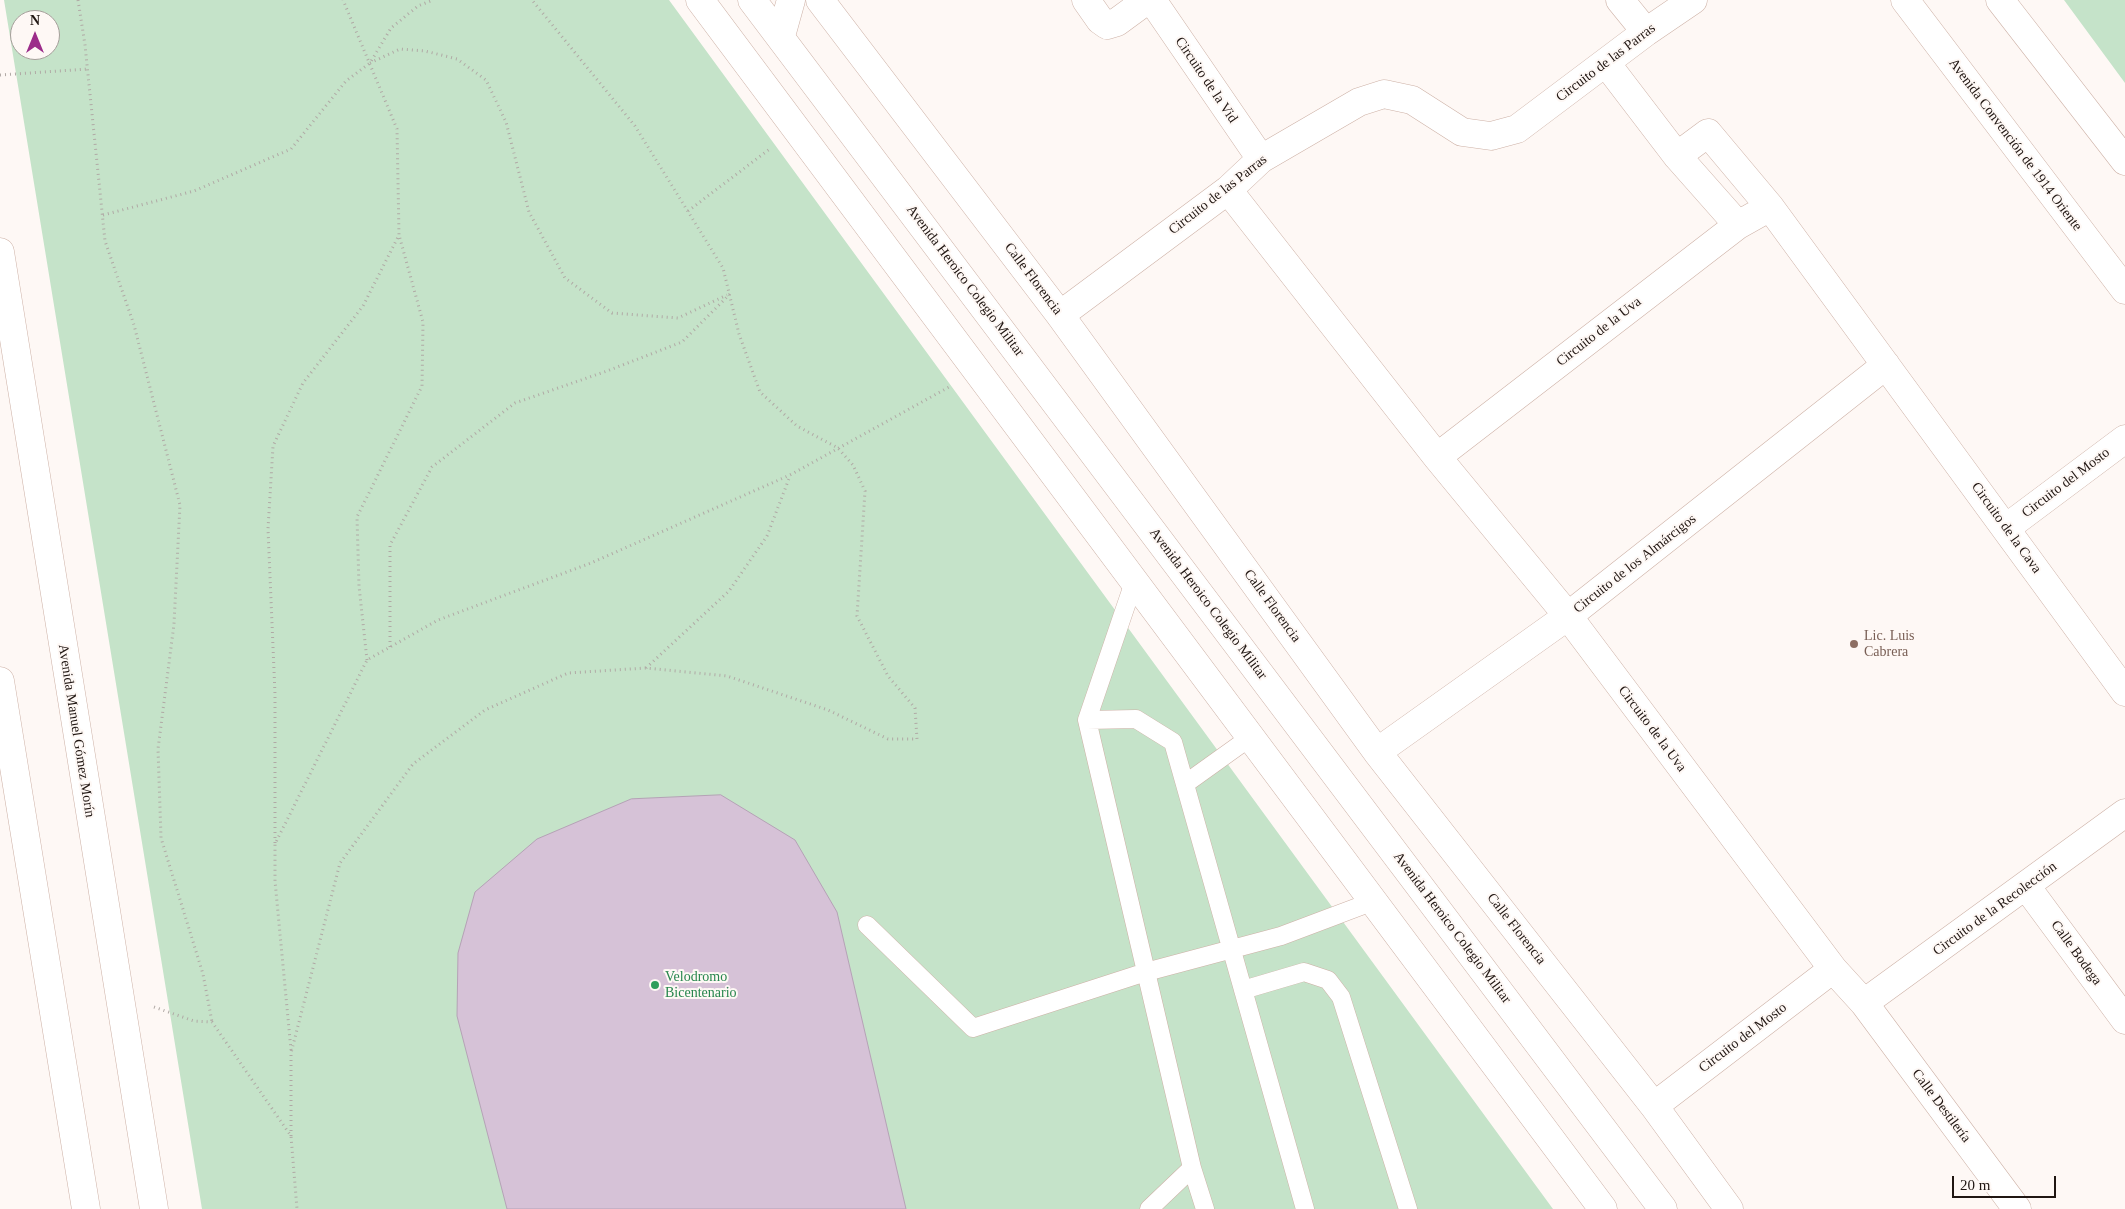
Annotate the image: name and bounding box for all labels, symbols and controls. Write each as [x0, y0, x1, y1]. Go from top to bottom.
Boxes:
north arrow [10, 10, 60, 60]
text: N [30, 13, 40, 28]
street label: Circuito de las Parras [1553, 20, 1659, 106]
street label: Circuito de la Vid [1171, 34, 1241, 126]
street label: Avenida Convención de 1914 Oriente [1945, 56, 2085, 234]
street label: Circuito de las Parras [1165, 151, 1271, 239]
street label: Avenida Heroico Colegio Militar [903, 202, 1027, 360]
street label: Calle Florencia [1000, 240, 1066, 318]
street label: Circuito de la Uva [1553, 294, 1645, 370]
street label: Circuito del Mosto [2019, 444, 2113, 522]
street label: Circuito de la Cava [1967, 479, 2045, 577]
street label: Circuito de los Almárcigos [1570, 511, 1700, 617]
street label: Avenida Heroico Colegio Militar [1146, 525, 1270, 683]
street label: Calle Florencia [1240, 566, 1304, 646]
place label: Lic. Luis Cabrera [1864, 628, 1915, 660]
marker: Lic. Luis Cabrera [1848, 638, 1860, 650]
street label: Avenida Manuel Gómez Morín [54, 643, 98, 819]
street label: Circuito de la Uva [1614, 683, 1690, 775]
street label: Avenida Heroico Colegio Militar [1390, 849, 1514, 1007]
street label: Circuito de la Recolección [1930, 858, 2060, 960]
street label: Calle Florencia [1483, 890, 1549, 968]
street label: Calle Bodega [2047, 917, 2105, 989]
place label: Velodromo Bicentenario [665, 969, 737, 1002]
marker: Velodromo Bicentenario [649, 979, 661, 991]
street label: Circuito del Mosto [1696, 999, 1790, 1077]
street label: Calle Destilería [1908, 1066, 1974, 1146]
scale bar [1955, 1166, 2059, 1198]
text: 20 m [1960, 1177, 1990, 1193]

